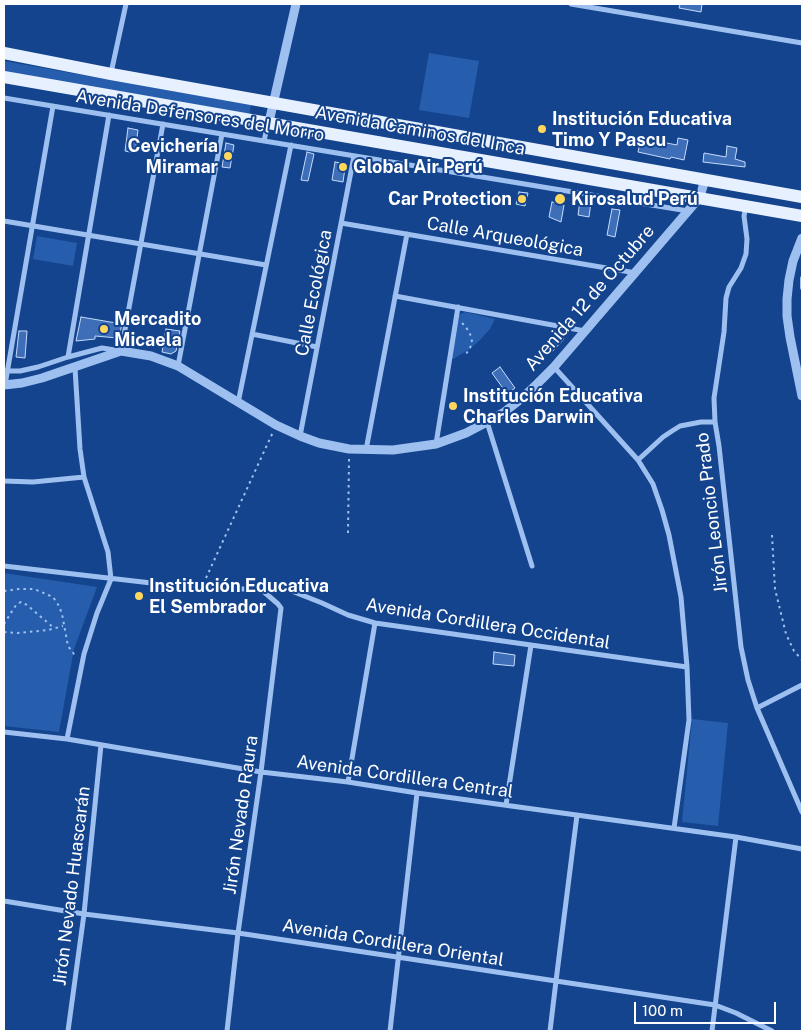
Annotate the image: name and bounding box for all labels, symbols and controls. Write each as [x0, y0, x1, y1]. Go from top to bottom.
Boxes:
street label: Avenida Defensores del Morro [74, 86, 326, 146]
street label: Avenida Caminos del Inca [313, 102, 527, 160]
place label: Institución Educativa Timo Y Pascu [552, 108, 732, 150]
marker: Institución Educativa Timo Y Pascu [536, 123, 548, 135]
place label: Cevichería Miramar [128, 135, 218, 178]
marker: Cevichería Miramar [222, 150, 234, 162]
place label: Global Air Perú [353, 156, 483, 178]
marker: Global Air Perú [337, 161, 349, 173]
place label: Car Protection [388, 188, 512, 210]
place label: Kirosalud Perú [571, 188, 698, 210]
marker: Kirosalud Perú [553, 192, 567, 206]
marker: Car Protection [516, 193, 528, 205]
street label: Calle Arqueológica [425, 213, 585, 261]
street label: Avenida 12 de Octubre [521, 221, 659, 375]
street label: Calle Ecológica [291, 228, 337, 358]
place label: Mercadito Micaela [114, 308, 201, 350]
marker: Mercadito Micaela [98, 323, 110, 335]
place label: Institución Educativa Charles Darwin [463, 385, 643, 428]
marker: Institución Educativa Charles Darwin [447, 400, 459, 412]
street label: Jirón Leoncio Prado [691, 431, 733, 595]
place label: Institución Educativa El Sembrador [149, 575, 329, 618]
marker: Institución Educativa El Sembrador [133, 590, 145, 602]
street label: Avenida Cordillera Occidental [364, 594, 612, 654]
street label: Jirón Nevado Raura [219, 734, 263, 896]
street label: Avenida Cordillera Central [295, 751, 515, 803]
street label: Jirón Nevado Huascarán [49, 785, 95, 987]
street label: Avenida Cordillera Oriental [281, 915, 505, 971]
scale bar [636, 992, 778, 1024]
text: 100 m [642, 1002, 683, 1019]

